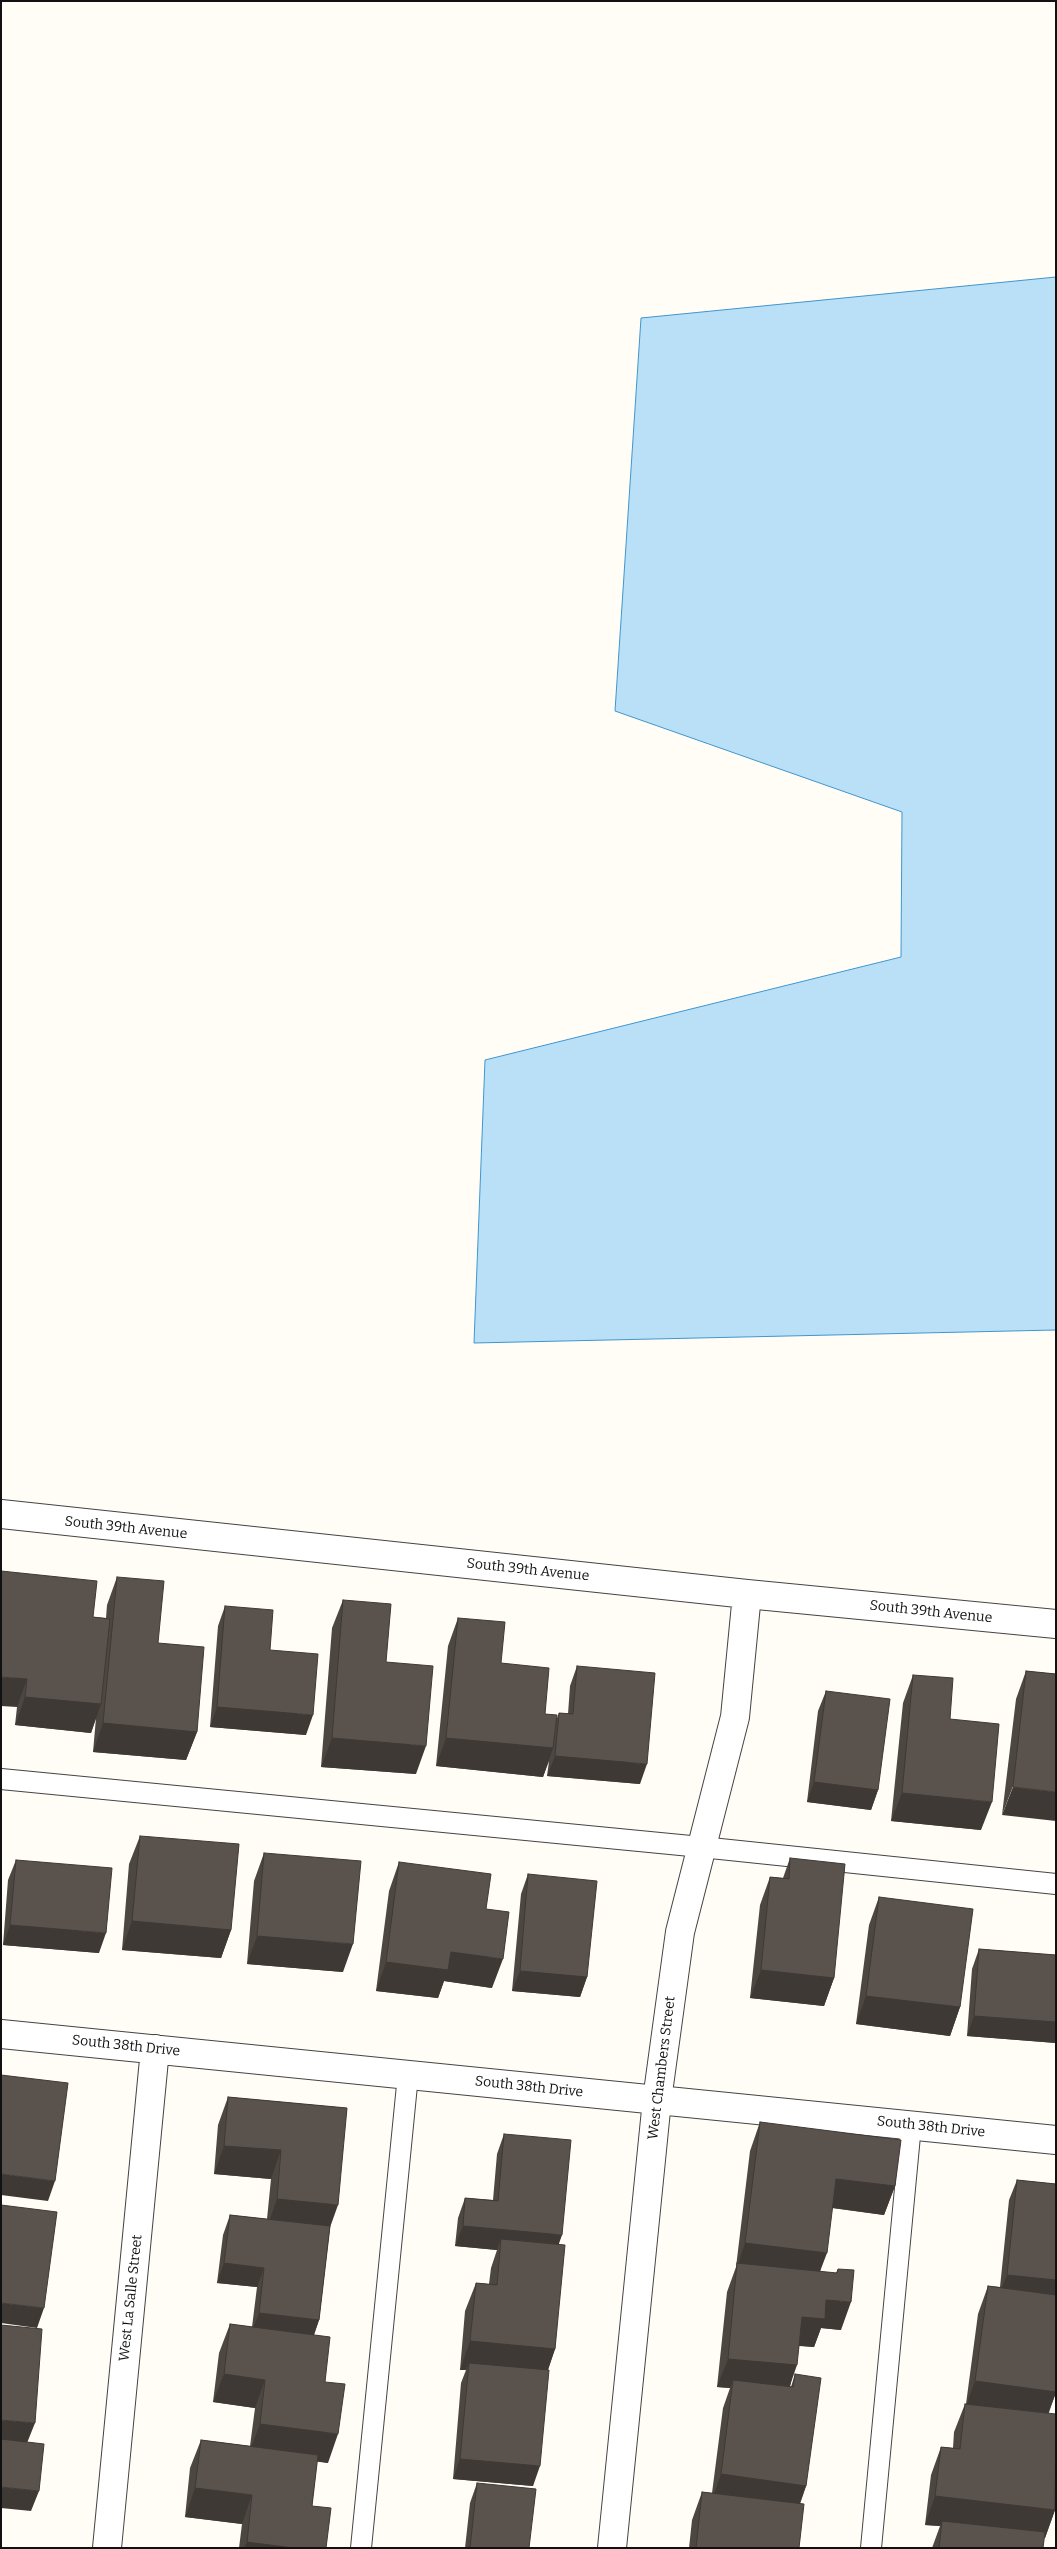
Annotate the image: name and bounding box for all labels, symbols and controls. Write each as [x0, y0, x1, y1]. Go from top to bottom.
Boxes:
street label: South 39th Avenue [64, 1513, 188, 1543]
street label: South 39th Avenue [466, 1555, 590, 1585]
street label: South 39th Avenue [869, 1597, 993, 1627]
street label: West Chambers Street [645, 1995, 679, 2141]
street label: South 38th Drive [71, 2032, 181, 2060]
street label: South 38th Drive [474, 2073, 584, 2101]
street label: South 38th Drive [876, 2113, 986, 2141]
street label: West La Salle Street [116, 2234, 146, 2362]

